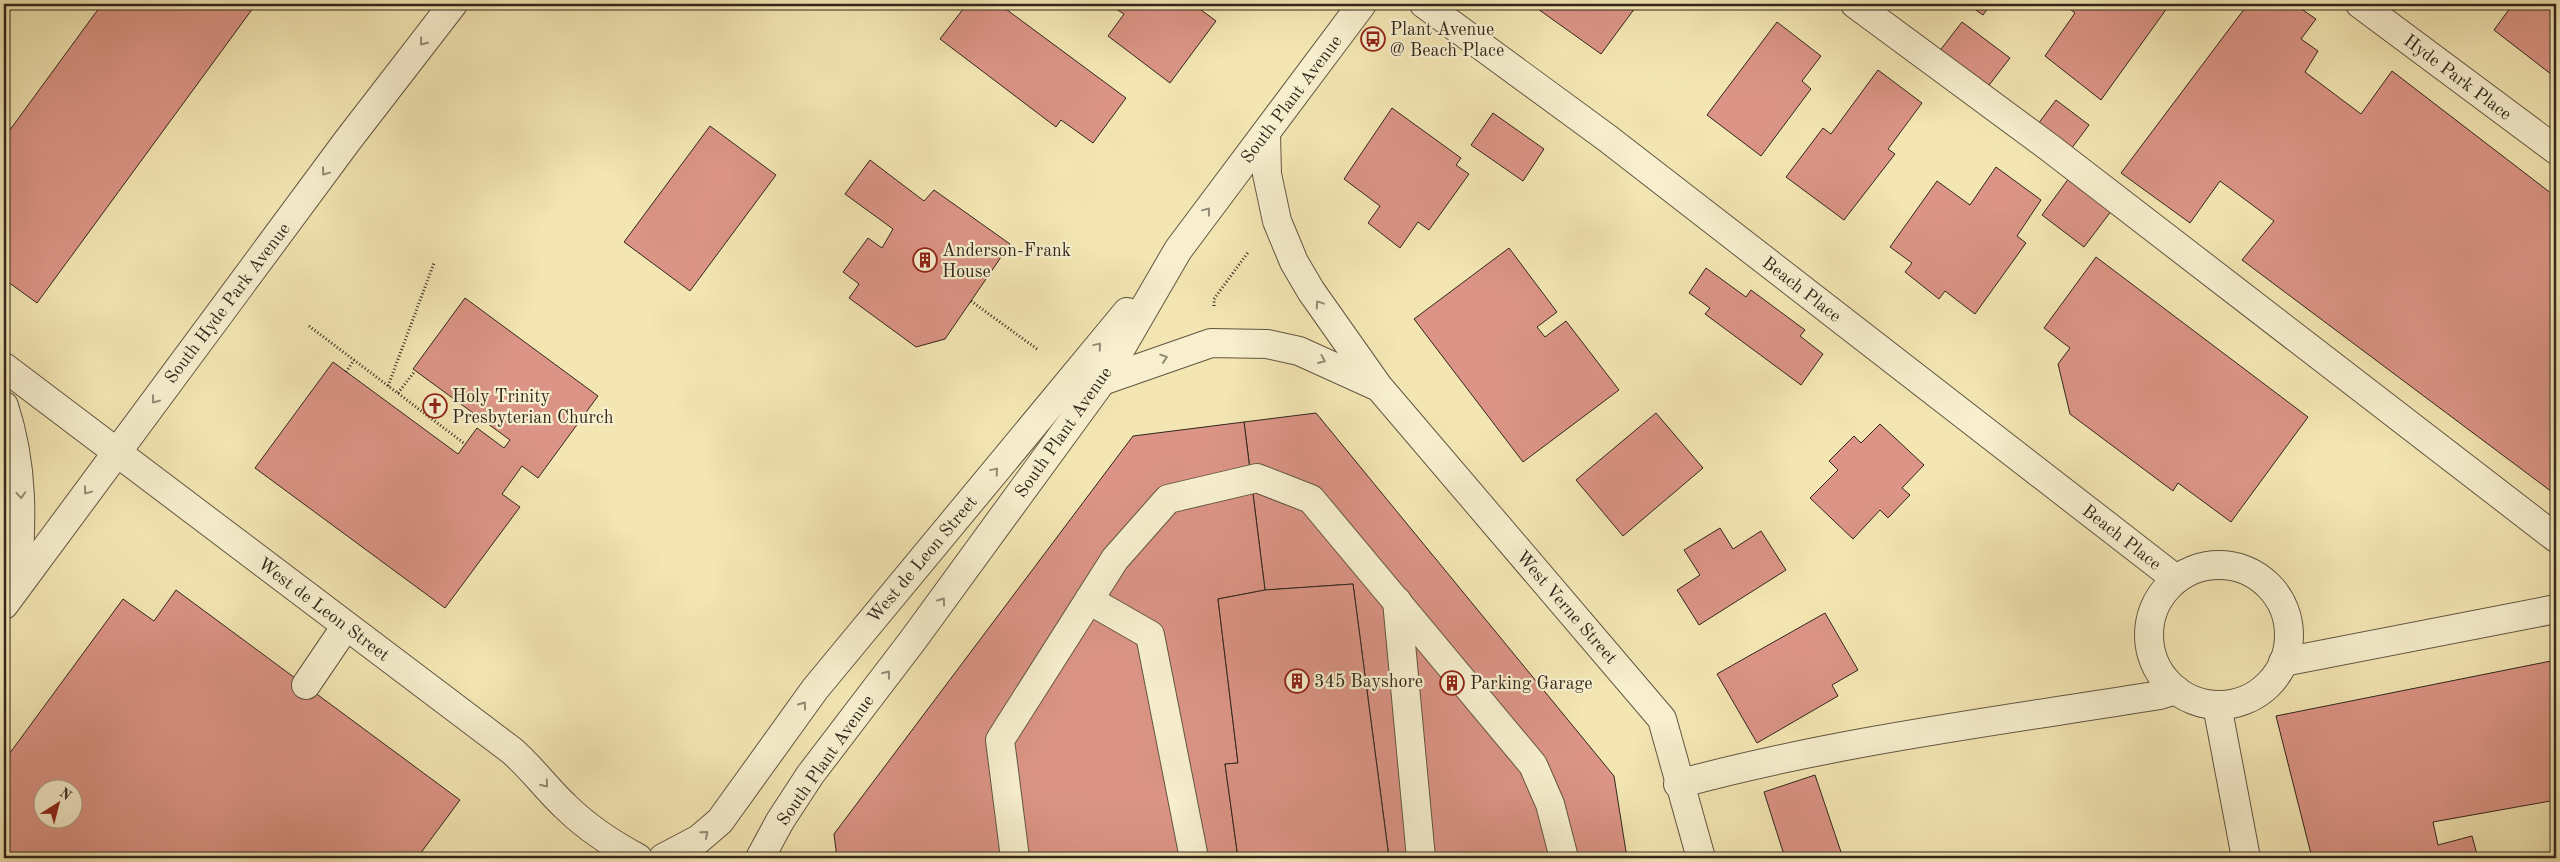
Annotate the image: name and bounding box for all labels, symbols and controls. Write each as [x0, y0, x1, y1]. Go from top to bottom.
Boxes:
place label: Plant Avenue @ Beach Place [1390, 21, 1504, 60]
bus stop icon: Plant Avenue @ Beach Place [1360, 26, 1386, 52]
street label: South Plant Avenue [1238, 32, 1346, 167]
street label: Hyde Park Place [2400, 32, 2515, 124]
one-way arrow [420, 37, 429, 46]
one-way arrow [322, 166, 330, 175]
one-way arrow [1201, 207, 1210, 217]
street label: South Hyde Park Avenue [162, 220, 294, 387]
place label: Anderson-Frank House [942, 242, 1071, 281]
building icon: Anderson-Frank House [912, 247, 938, 273]
street label: Beach Place [1759, 254, 1844, 326]
one-way arrow [1316, 300, 1325, 310]
one-way arrow [1093, 343, 1101, 352]
one-way arrow [1159, 354, 1168, 364]
one-way arrow [1317, 354, 1326, 365]
street label: South Plant Avenue [1012, 364, 1116, 501]
place label: Holy Trinity Presbyterian Church [452, 388, 614, 427]
church icon: Holy Trinity Presbyterian Church [422, 393, 448, 419]
one-way arrow [152, 394, 160, 403]
one-way arrow [989, 468, 997, 477]
one-way arrow [84, 485, 93, 495]
one-way arrow [15, 492, 26, 500]
street label: West de Leon Street [865, 493, 981, 626]
street label: Beach Place [2079, 502, 2164, 574]
street label: West Verne Street [1512, 548, 1620, 668]
street label: West de Leon Street [254, 555, 392, 665]
one-way arrow [936, 597, 945, 606]
building icon: 345 Bayshore [1284, 668, 1310, 694]
one-way arrow [881, 670, 890, 680]
building icon: Parking Garage [1439, 670, 1465, 696]
place label: 345 Bayshore [1314, 673, 1423, 691]
place label: Parking Garage [1470, 675, 1593, 693]
street label: South Plant Avenue [774, 692, 878, 829]
one-way arrow [797, 701, 806, 711]
one-way arrow [540, 778, 548, 787]
north arrow [32, 780, 82, 830]
text: N [57, 785, 74, 803]
one-way arrow [699, 830, 708, 839]

